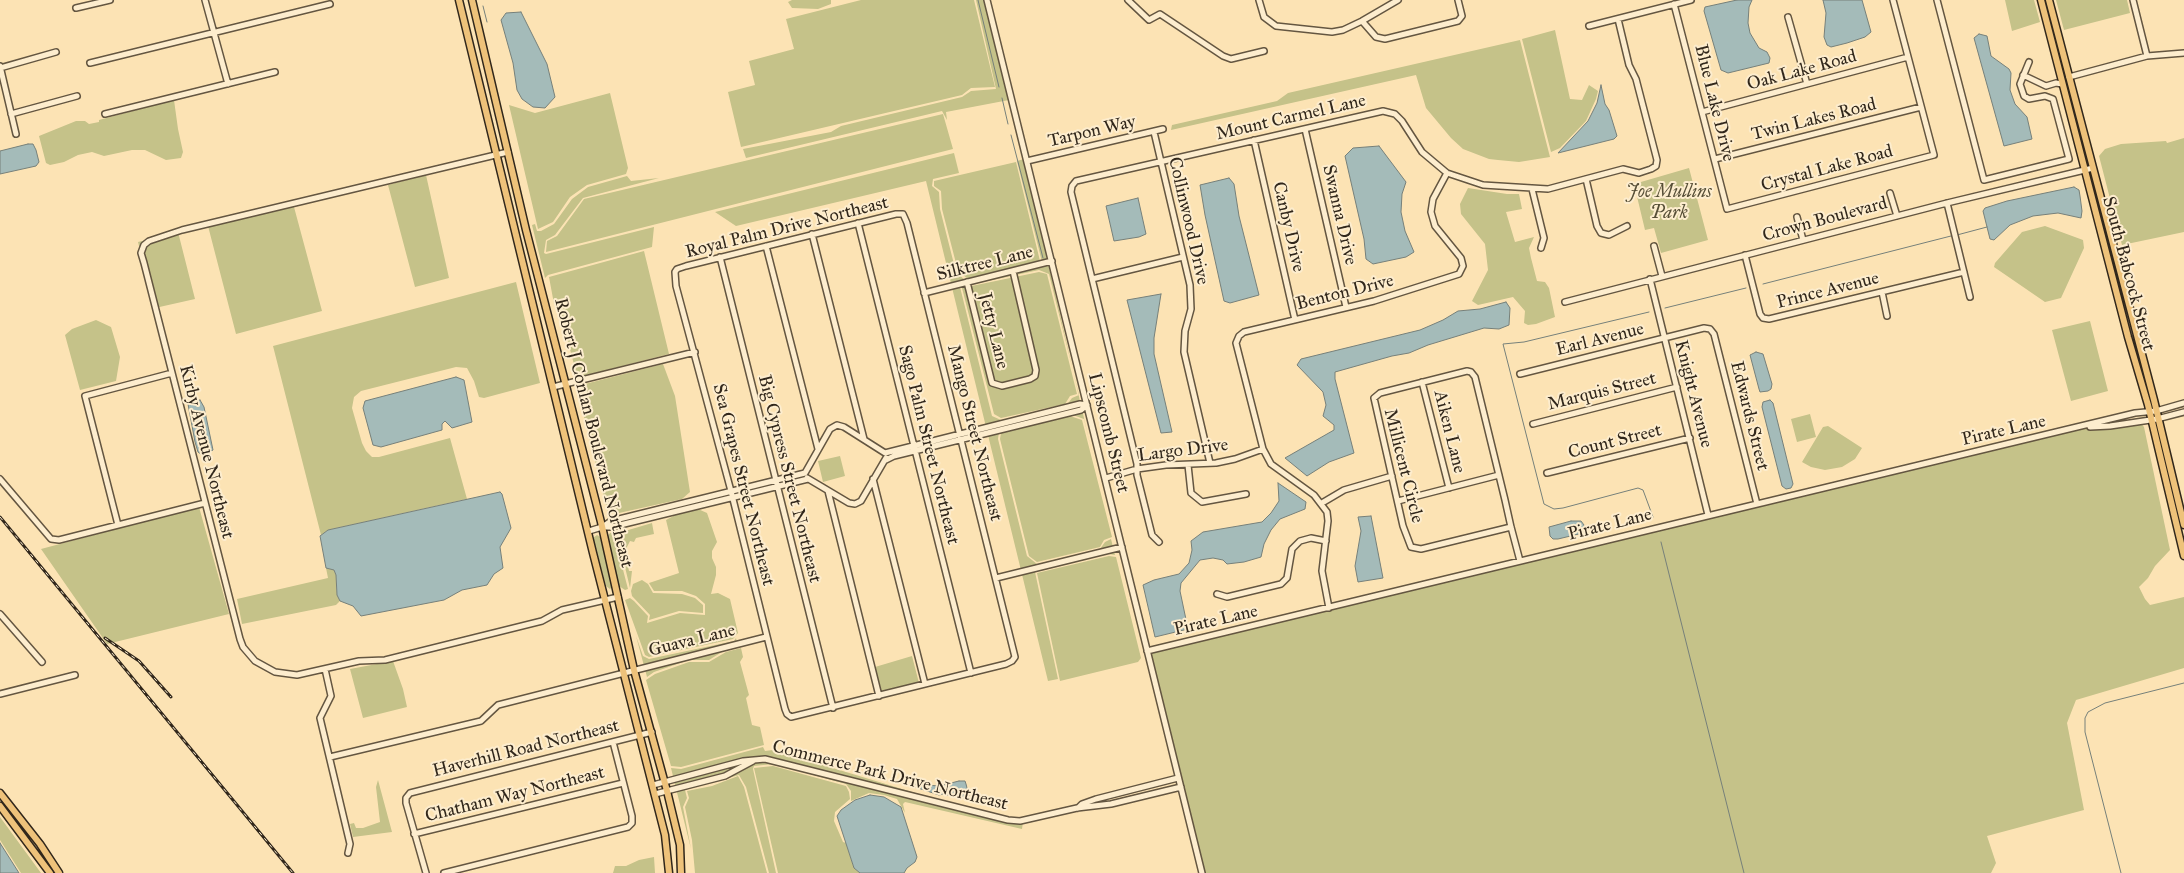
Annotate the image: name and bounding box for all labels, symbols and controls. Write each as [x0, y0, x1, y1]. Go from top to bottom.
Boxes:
street label: Blue Lake Drive [1689, 42, 1739, 164]
street label: Oak Lake Road [1745, 46, 1859, 96]
street label: Mount Carmel Lane [1214, 90, 1368, 146]
street label: Twin Lakes Road [1749, 94, 1879, 146]
street label: Tarpon Way [1046, 111, 1138, 153]
street label: Crystal Lake Road [1759, 141, 1895, 197]
street label: Collinwood Drive [1163, 155, 1213, 287]
street label: Swanna Drive [1317, 163, 1361, 267]
street label: Canby Drive [1267, 180, 1309, 274]
park label: Joe Mullins Park [1626, 182, 1712, 224]
street label: Royal Palm Drive Northeast [683, 192, 891, 264]
street label: Crown Boulevard [1760, 193, 1890, 247]
street label: South Babcock Street [2097, 194, 2159, 354]
street label: Silktree Lane [935, 242, 1035, 286]
street label: Prince Avenue [1775, 268, 1881, 314]
street label: Benton Drive [1294, 270, 1396, 316]
street label: Jetty Lane [973, 291, 1013, 371]
street label: Robert J Conlan Boulevard Northeast [549, 296, 637, 570]
street label: Earl Avenue [1554, 319, 1646, 361]
street label: Knight Avenue [1669, 338, 1717, 450]
street label: Mango Street Northeast [942, 342, 1006, 524]
street label: Sago Palm Street Northeast [893, 343, 963, 547]
street label: Edwards Street [1725, 359, 1773, 473]
street label: Kirby Avenue Northeast [174, 363, 238, 541]
street label: Marquis Street [1545, 368, 1659, 416]
street label: Lipscomb Street [1083, 371, 1133, 495]
street label: Big Cypress Street Northeast [753, 373, 825, 585]
street label: Sea Grapes Street Northeast [707, 382, 779, 588]
street label: Aiken Lane [1428, 388, 1470, 476]
street label: Millicent Circle [1378, 407, 1428, 525]
street label: Pirate Lane [1960, 411, 2048, 451]
street label: Count Street [1566, 420, 1664, 464]
street label: Largo Drive [1137, 435, 1229, 467]
street label: Pirate Lane [1566, 504, 1654, 546]
street label: Pirate Lane [1172, 601, 1260, 641]
street label: Guava Lane [647, 620, 737, 662]
street label: Haverhill Road Northeast [430, 715, 622, 783]
street label: Commerce Park Drive Northeast [770, 736, 1010, 816]
street label: Chatham Way Northeast [423, 762, 607, 828]

